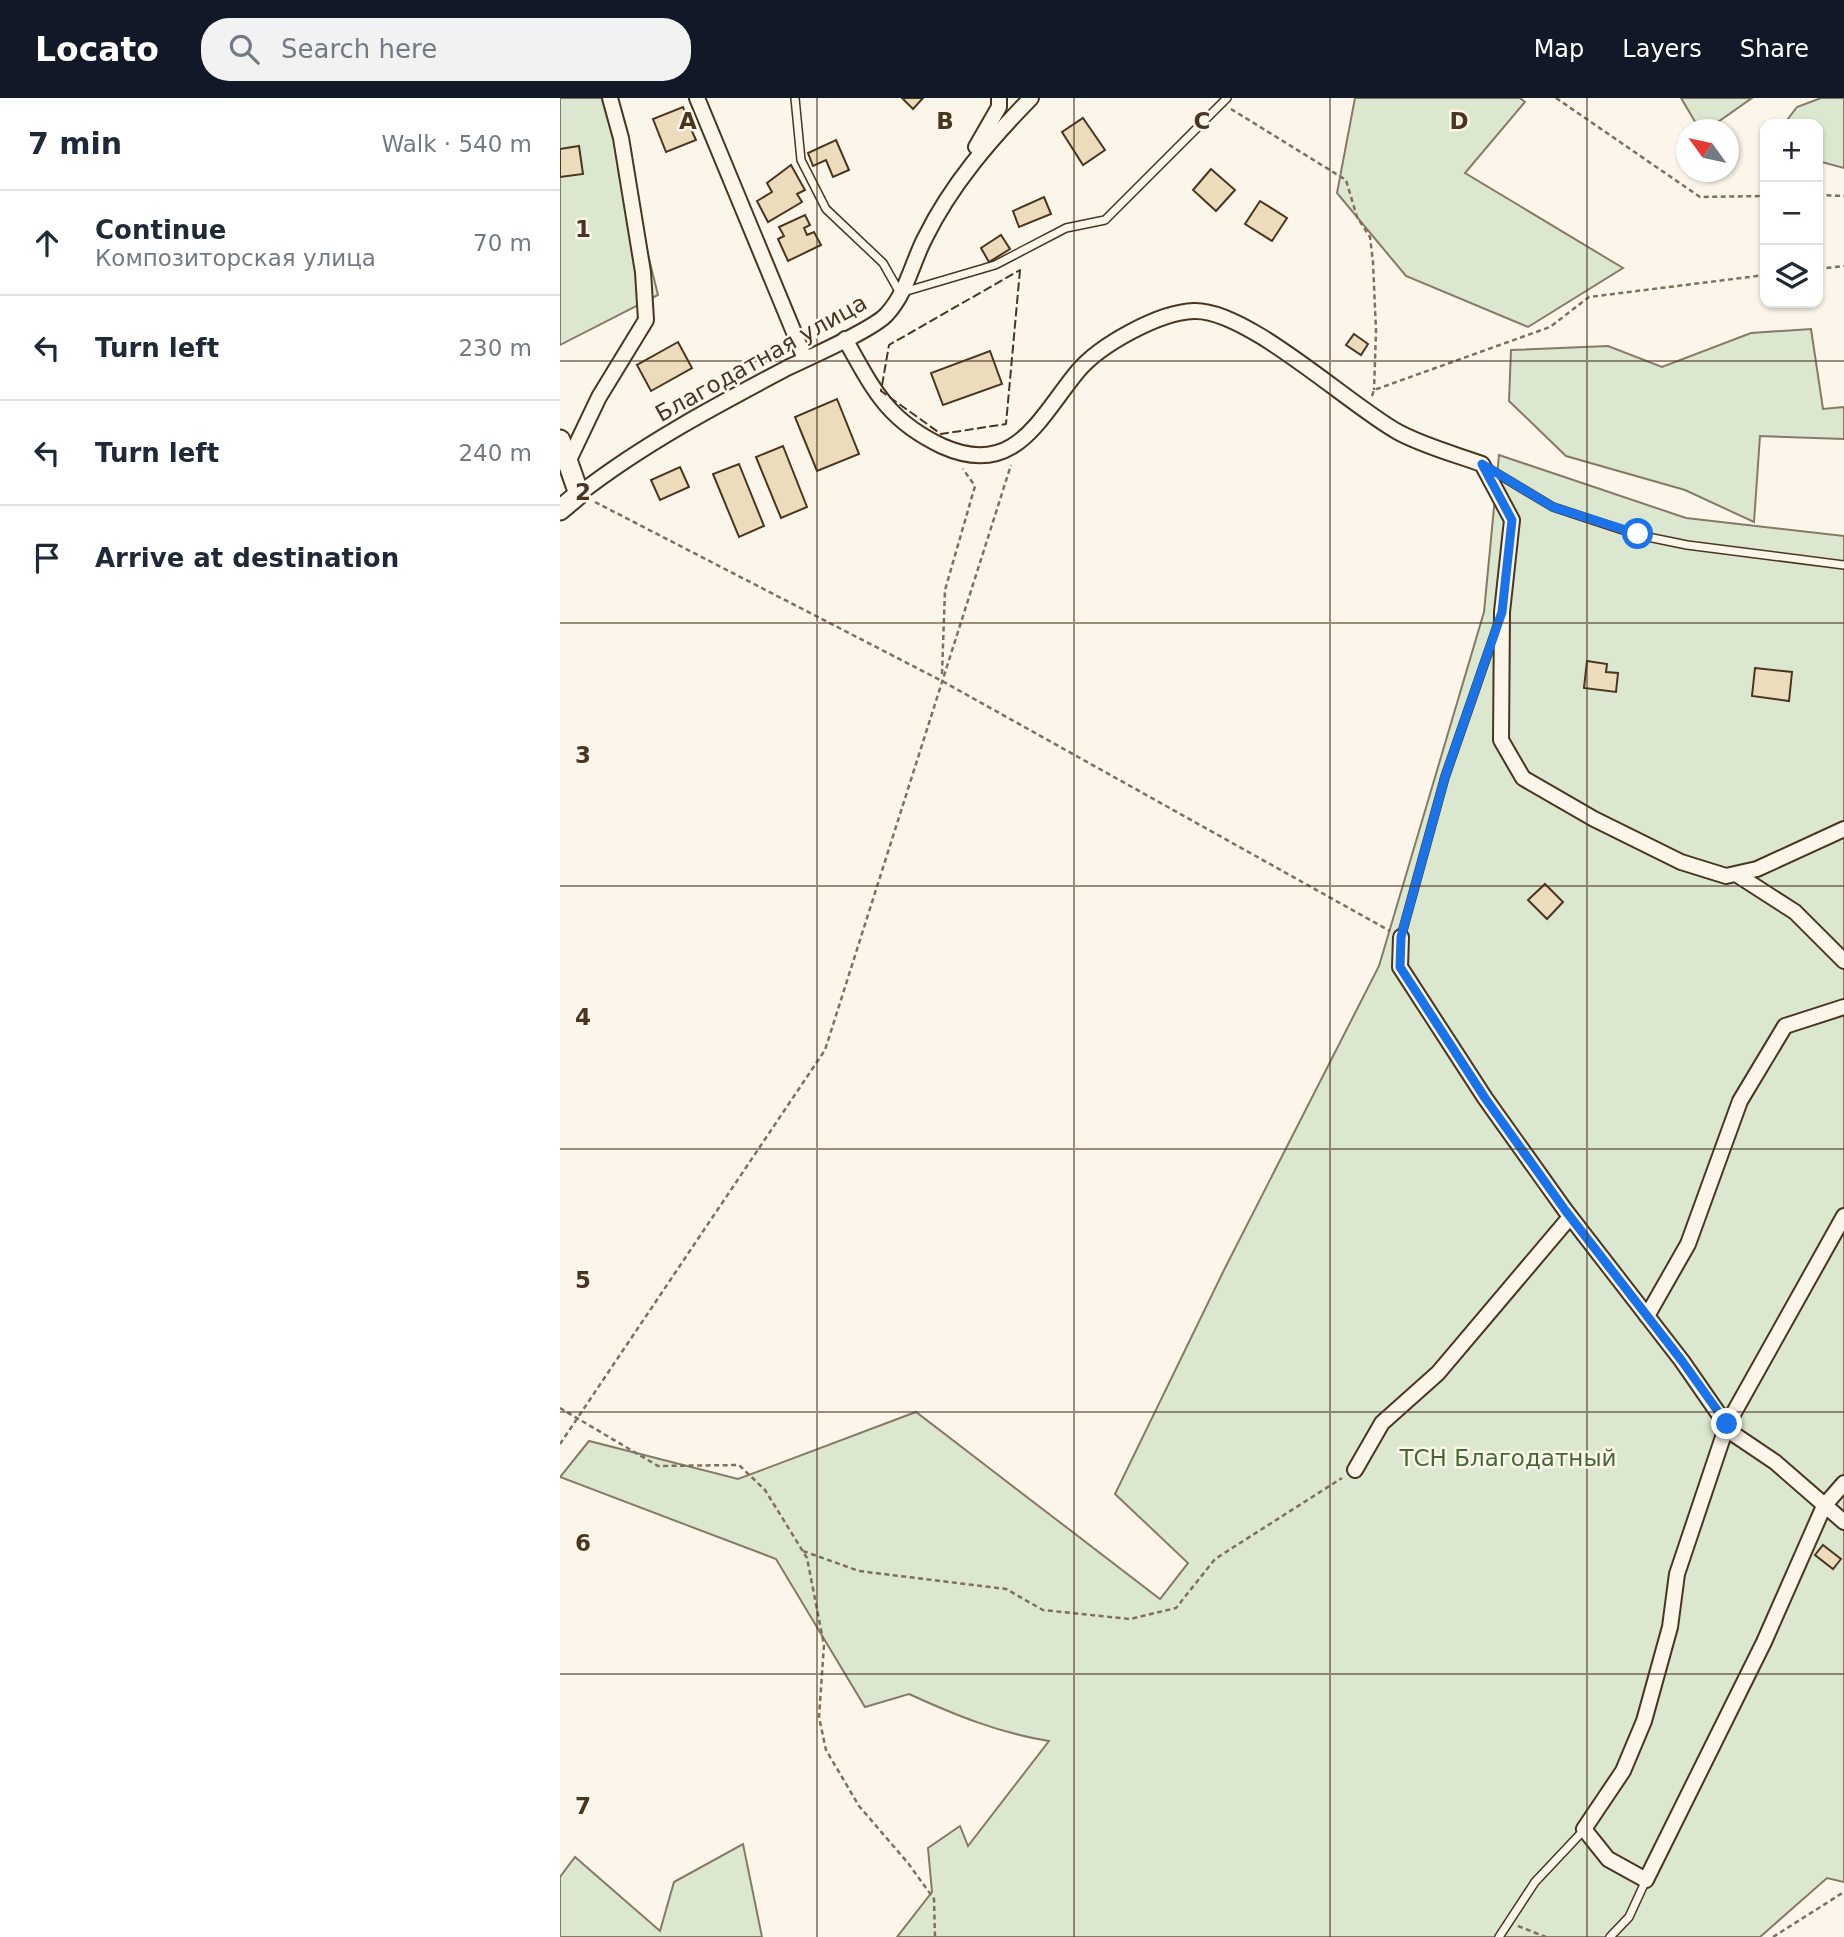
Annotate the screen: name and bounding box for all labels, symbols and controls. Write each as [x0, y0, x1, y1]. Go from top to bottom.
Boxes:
search box [201, 18, 691, 81]
text: Locato [35, 30, 159, 69]
icon: search [225, 30, 263, 68]
text: Search here [281, 34, 437, 64]
text: Map [1534, 35, 1584, 63]
text: Layers [1622, 35, 1702, 63]
text: Share [1740, 35, 1809, 63]
text: A [679, 108, 697, 134]
text: B [936, 108, 954, 134]
text: C [1194, 108, 1210, 134]
text: D [1449, 108, 1469, 134]
north arrow [1676, 119, 1739, 182]
map controls [1760, 119, 1823, 308]
button: + [1760, 119, 1823, 182]
text: 7 min [28, 126, 122, 161]
text: Walk · 540 m [381, 131, 532, 157]
button: − [1760, 182, 1823, 245]
text: Continue [95, 215, 226, 245]
text: 1 [575, 216, 591, 242]
icon: ahead [28, 224, 66, 262]
text: 70 m [473, 230, 532, 256]
text: Композиторская улица [95, 245, 376, 271]
button: layers [1760, 245, 1823, 308]
street label: Благодатная улица [651, 289, 871, 427]
icon: left [28, 329, 66, 367]
text: Turn left [95, 333, 219, 363]
text: 230 m [458, 335, 532, 361]
icon: left [28, 434, 66, 472]
text: Turn left [95, 438, 219, 468]
text: 240 m [458, 440, 532, 466]
text: 2 [575, 479, 591, 505]
route start [1622, 518, 1653, 549]
icon: arrive [28, 539, 66, 577]
text: Arrive at destination [95, 543, 399, 573]
text: 3 [575, 742, 591, 768]
text: 4 [575, 1004, 591, 1030]
text: 5 [575, 1267, 591, 1293]
route end [1711, 1408, 1742, 1439]
park label: ТСН Благодатный [1399, 1445, 1616, 1471]
text: 6 [575, 1530, 591, 1556]
text: 7 [575, 1793, 591, 1819]

